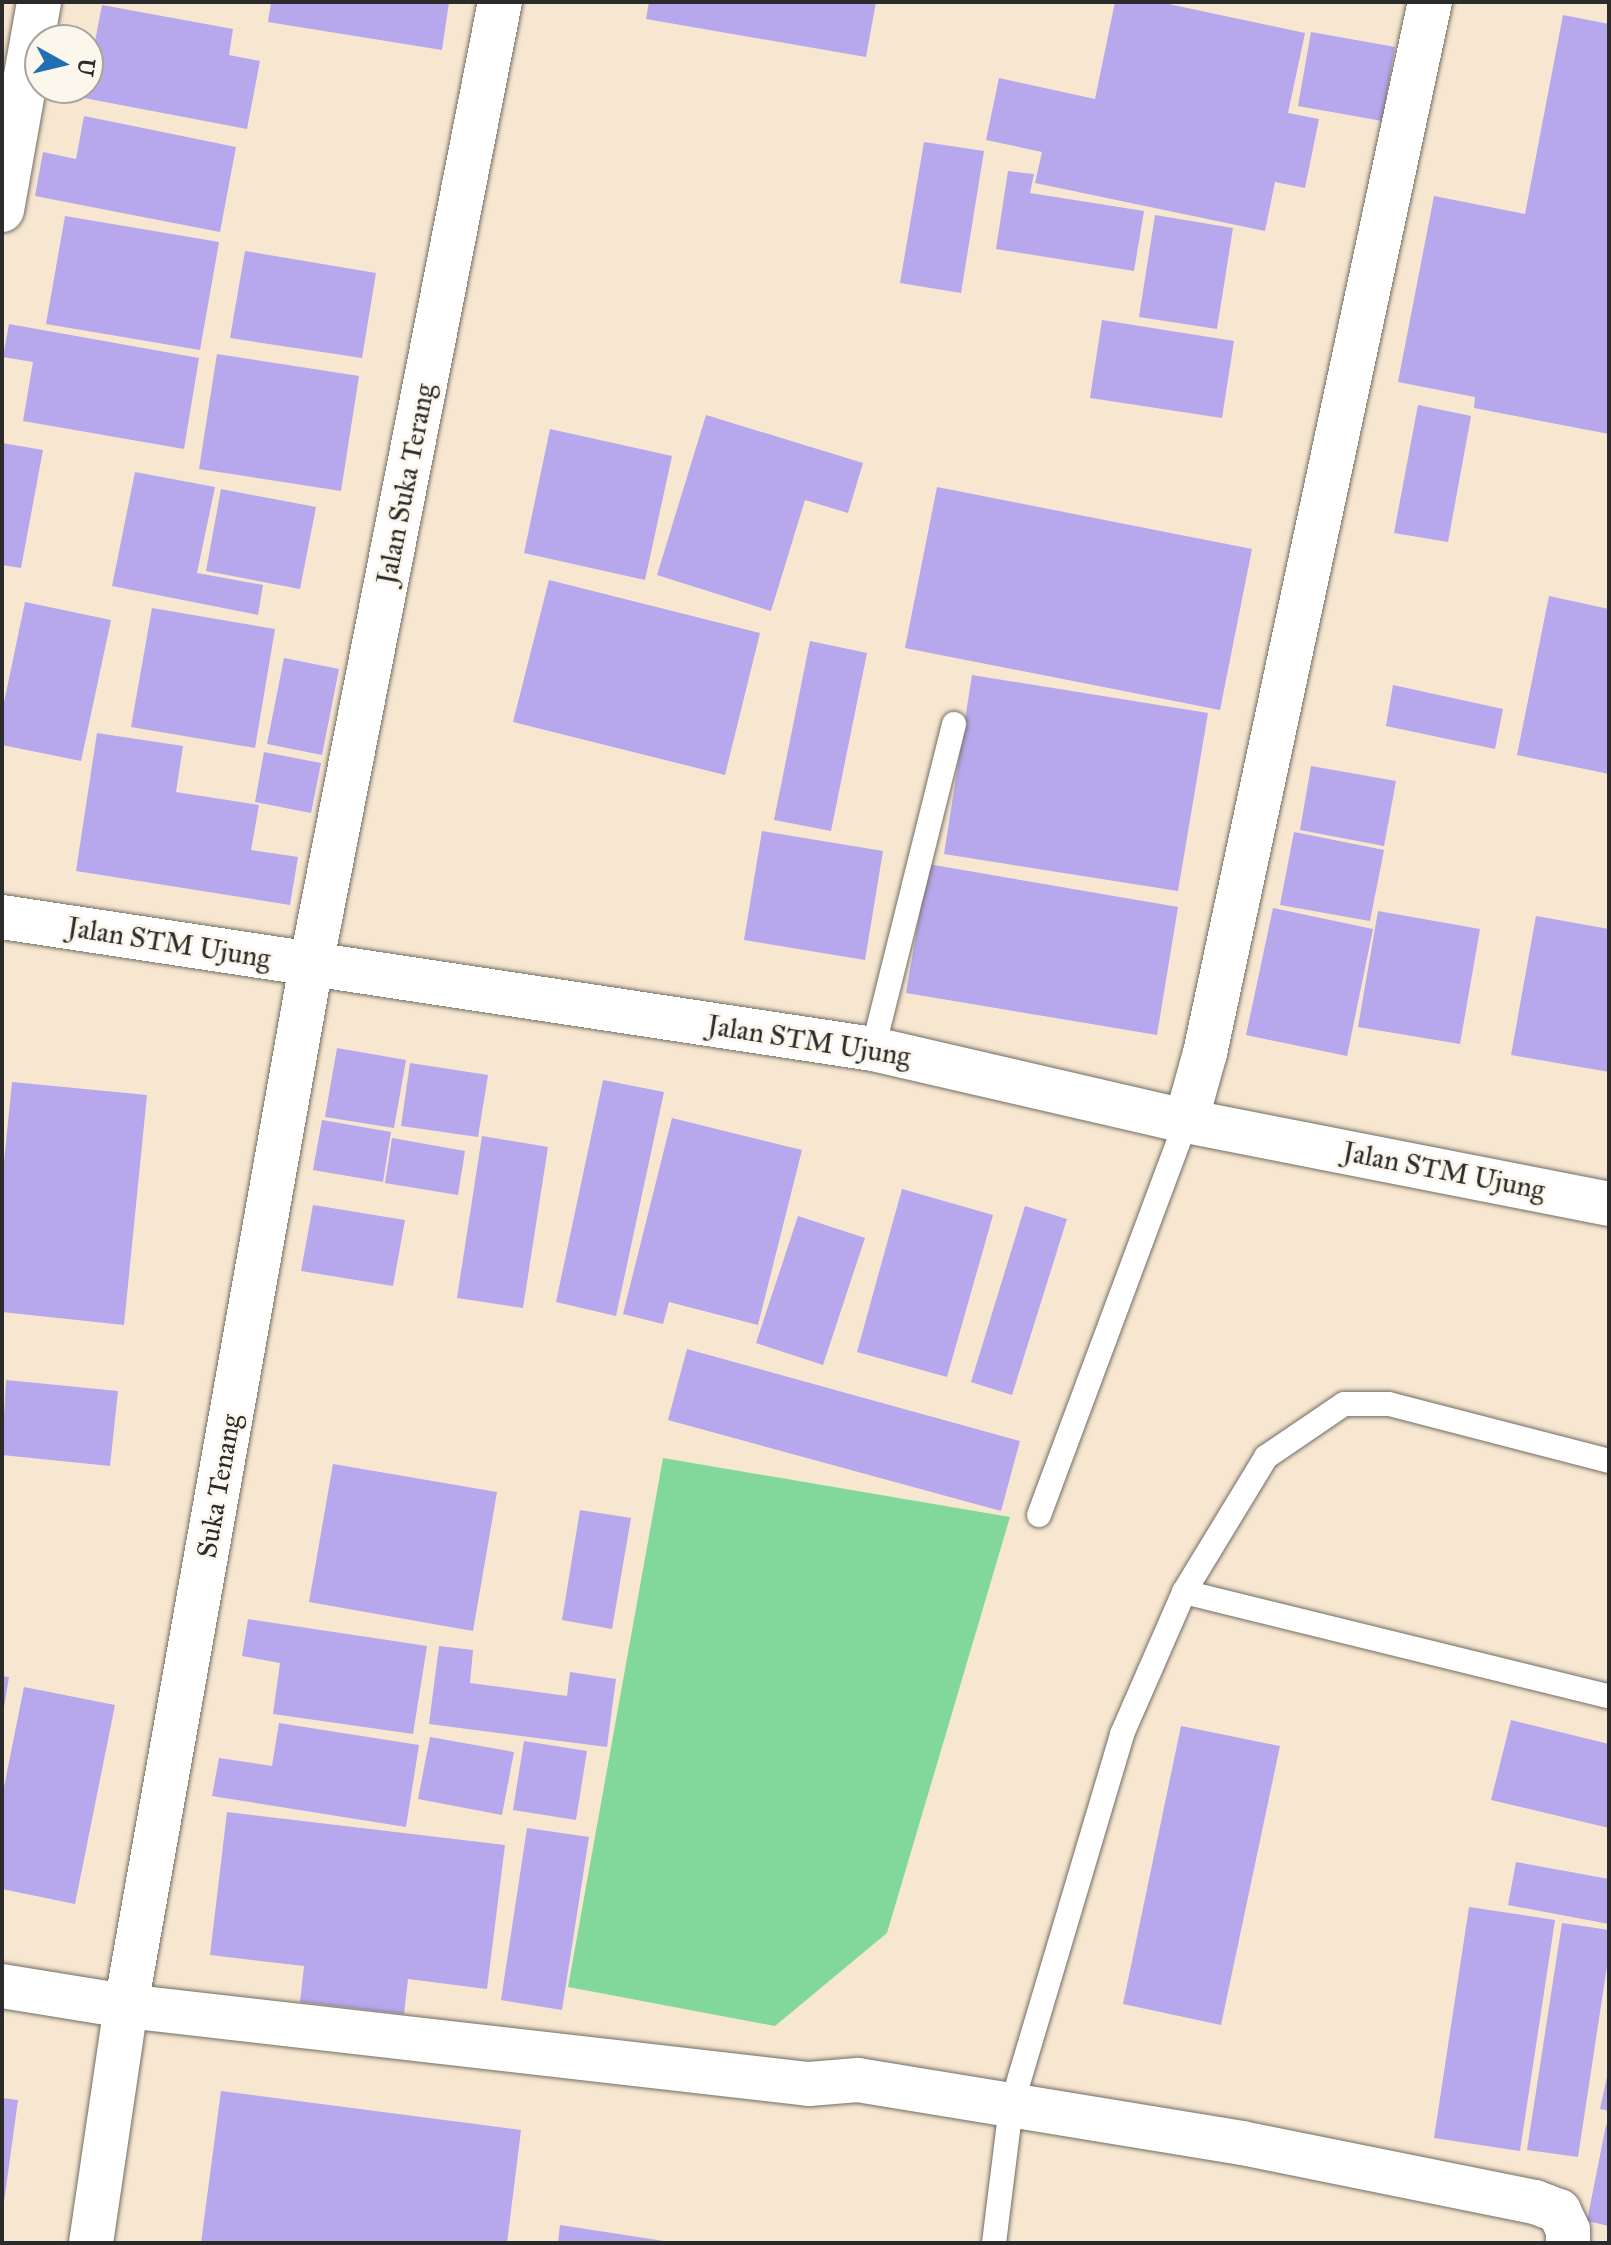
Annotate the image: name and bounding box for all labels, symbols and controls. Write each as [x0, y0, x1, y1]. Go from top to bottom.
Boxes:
north arrow [24, 24, 104, 104]
text: U [72, 57, 101, 78]
street label: Jalan Suka Terang [370, 381, 442, 587]
street label: Jalan STM Ujung [65, 910, 273, 976]
street label: Jalan STM Ujung [705, 1008, 913, 1074]
street label: Jalan STM Ujung [1340, 1135, 1548, 1207]
street label: Suka Tenang [190, 1411, 248, 1561]

